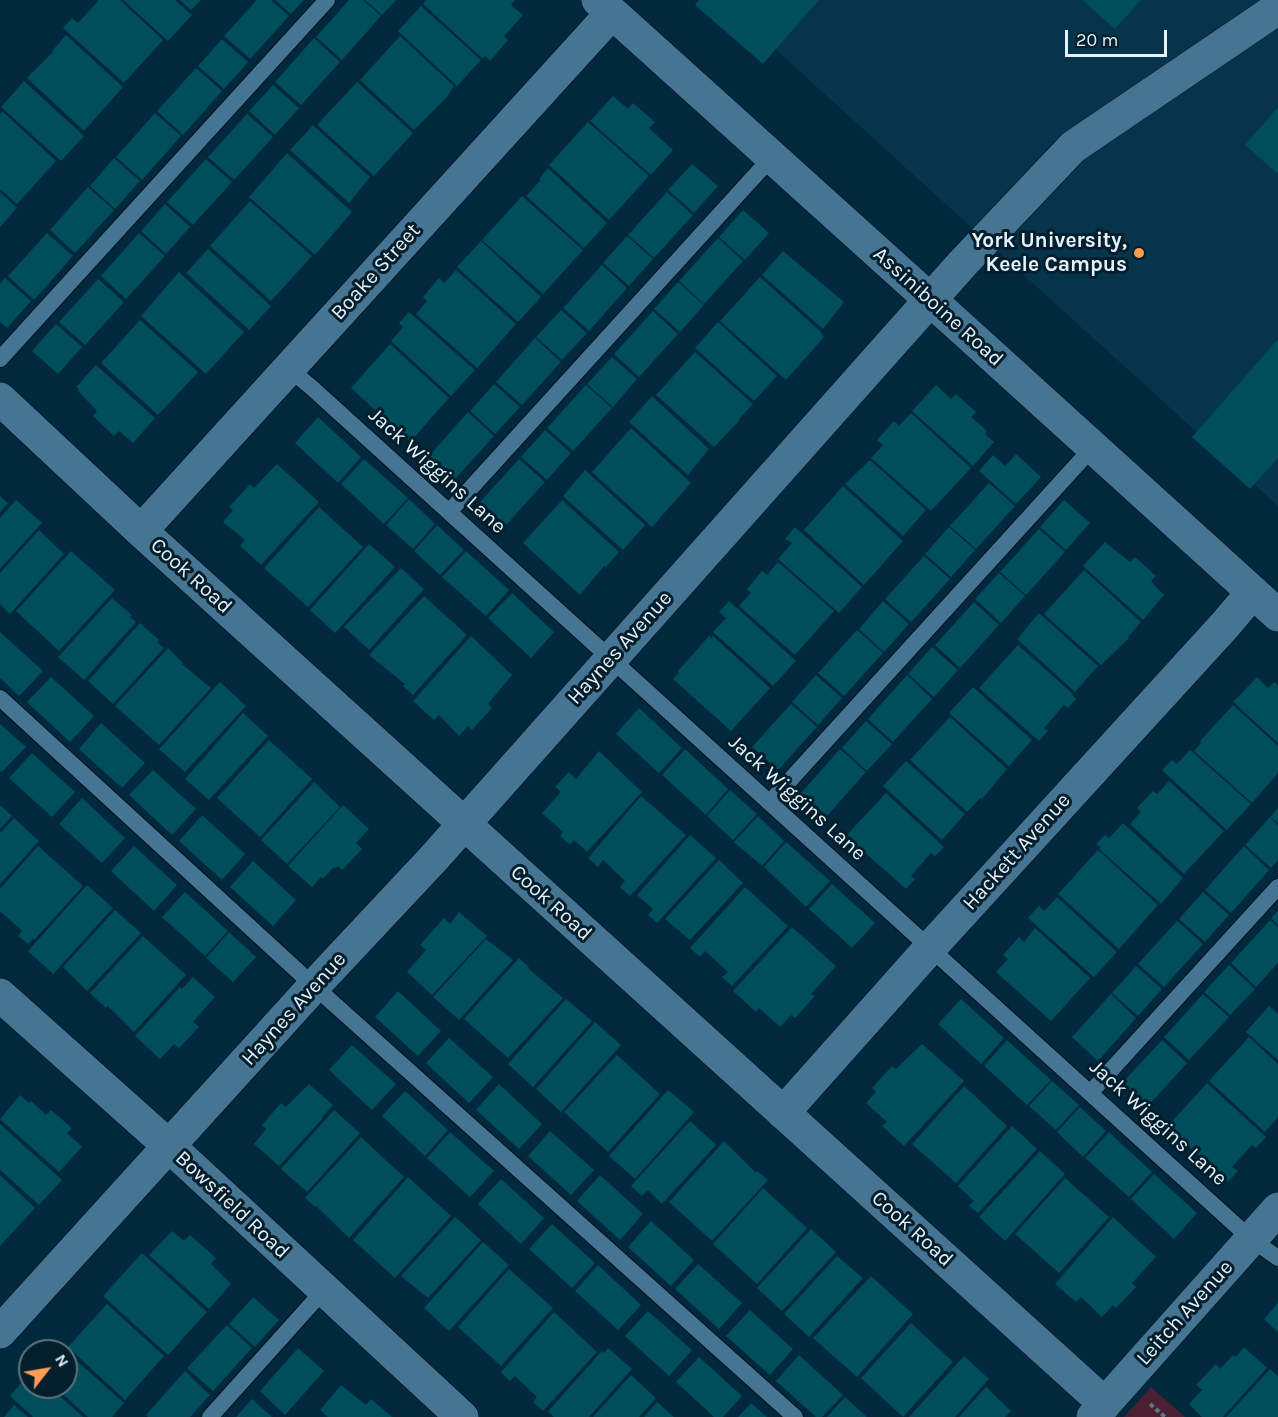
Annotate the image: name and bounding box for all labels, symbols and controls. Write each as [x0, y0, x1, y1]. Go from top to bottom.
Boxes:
scale bar [1068, 18, 1170, 56]
text: 20 m [1076, 29, 1118, 51]
street label: Boake Street [326, 218, 426, 326]
place label: York University, Keele Campus [972, 228, 1127, 278]
street label: Assiniboine Road [868, 242, 1008, 372]
marker: York University, Keele Campus [1132, 246, 1146, 260]
street label: Jack Wiggins Lane [363, 403, 511, 539]
street label: Cook Road [145, 533, 237, 619]
street label: Haynes Avenue [562, 586, 678, 710]
street label: Jack Wiggins Lane [723, 730, 871, 866]
street label: Hackett Avenue [958, 788, 1076, 916]
street label: Cook Road [505, 860, 597, 946]
street label: Haynes Avenue [236, 947, 352, 1071]
street label: Jack Wiggins Lane [1084, 1055, 1232, 1191]
street label: Bowsfield Road [170, 1146, 294, 1264]
street label: Cook Road [866, 1186, 958, 1272]
street label: Leitch Avenue [1131, 1255, 1239, 1371]
north arrow [18, 1339, 78, 1399]
text: N [51, 1351, 73, 1370]

